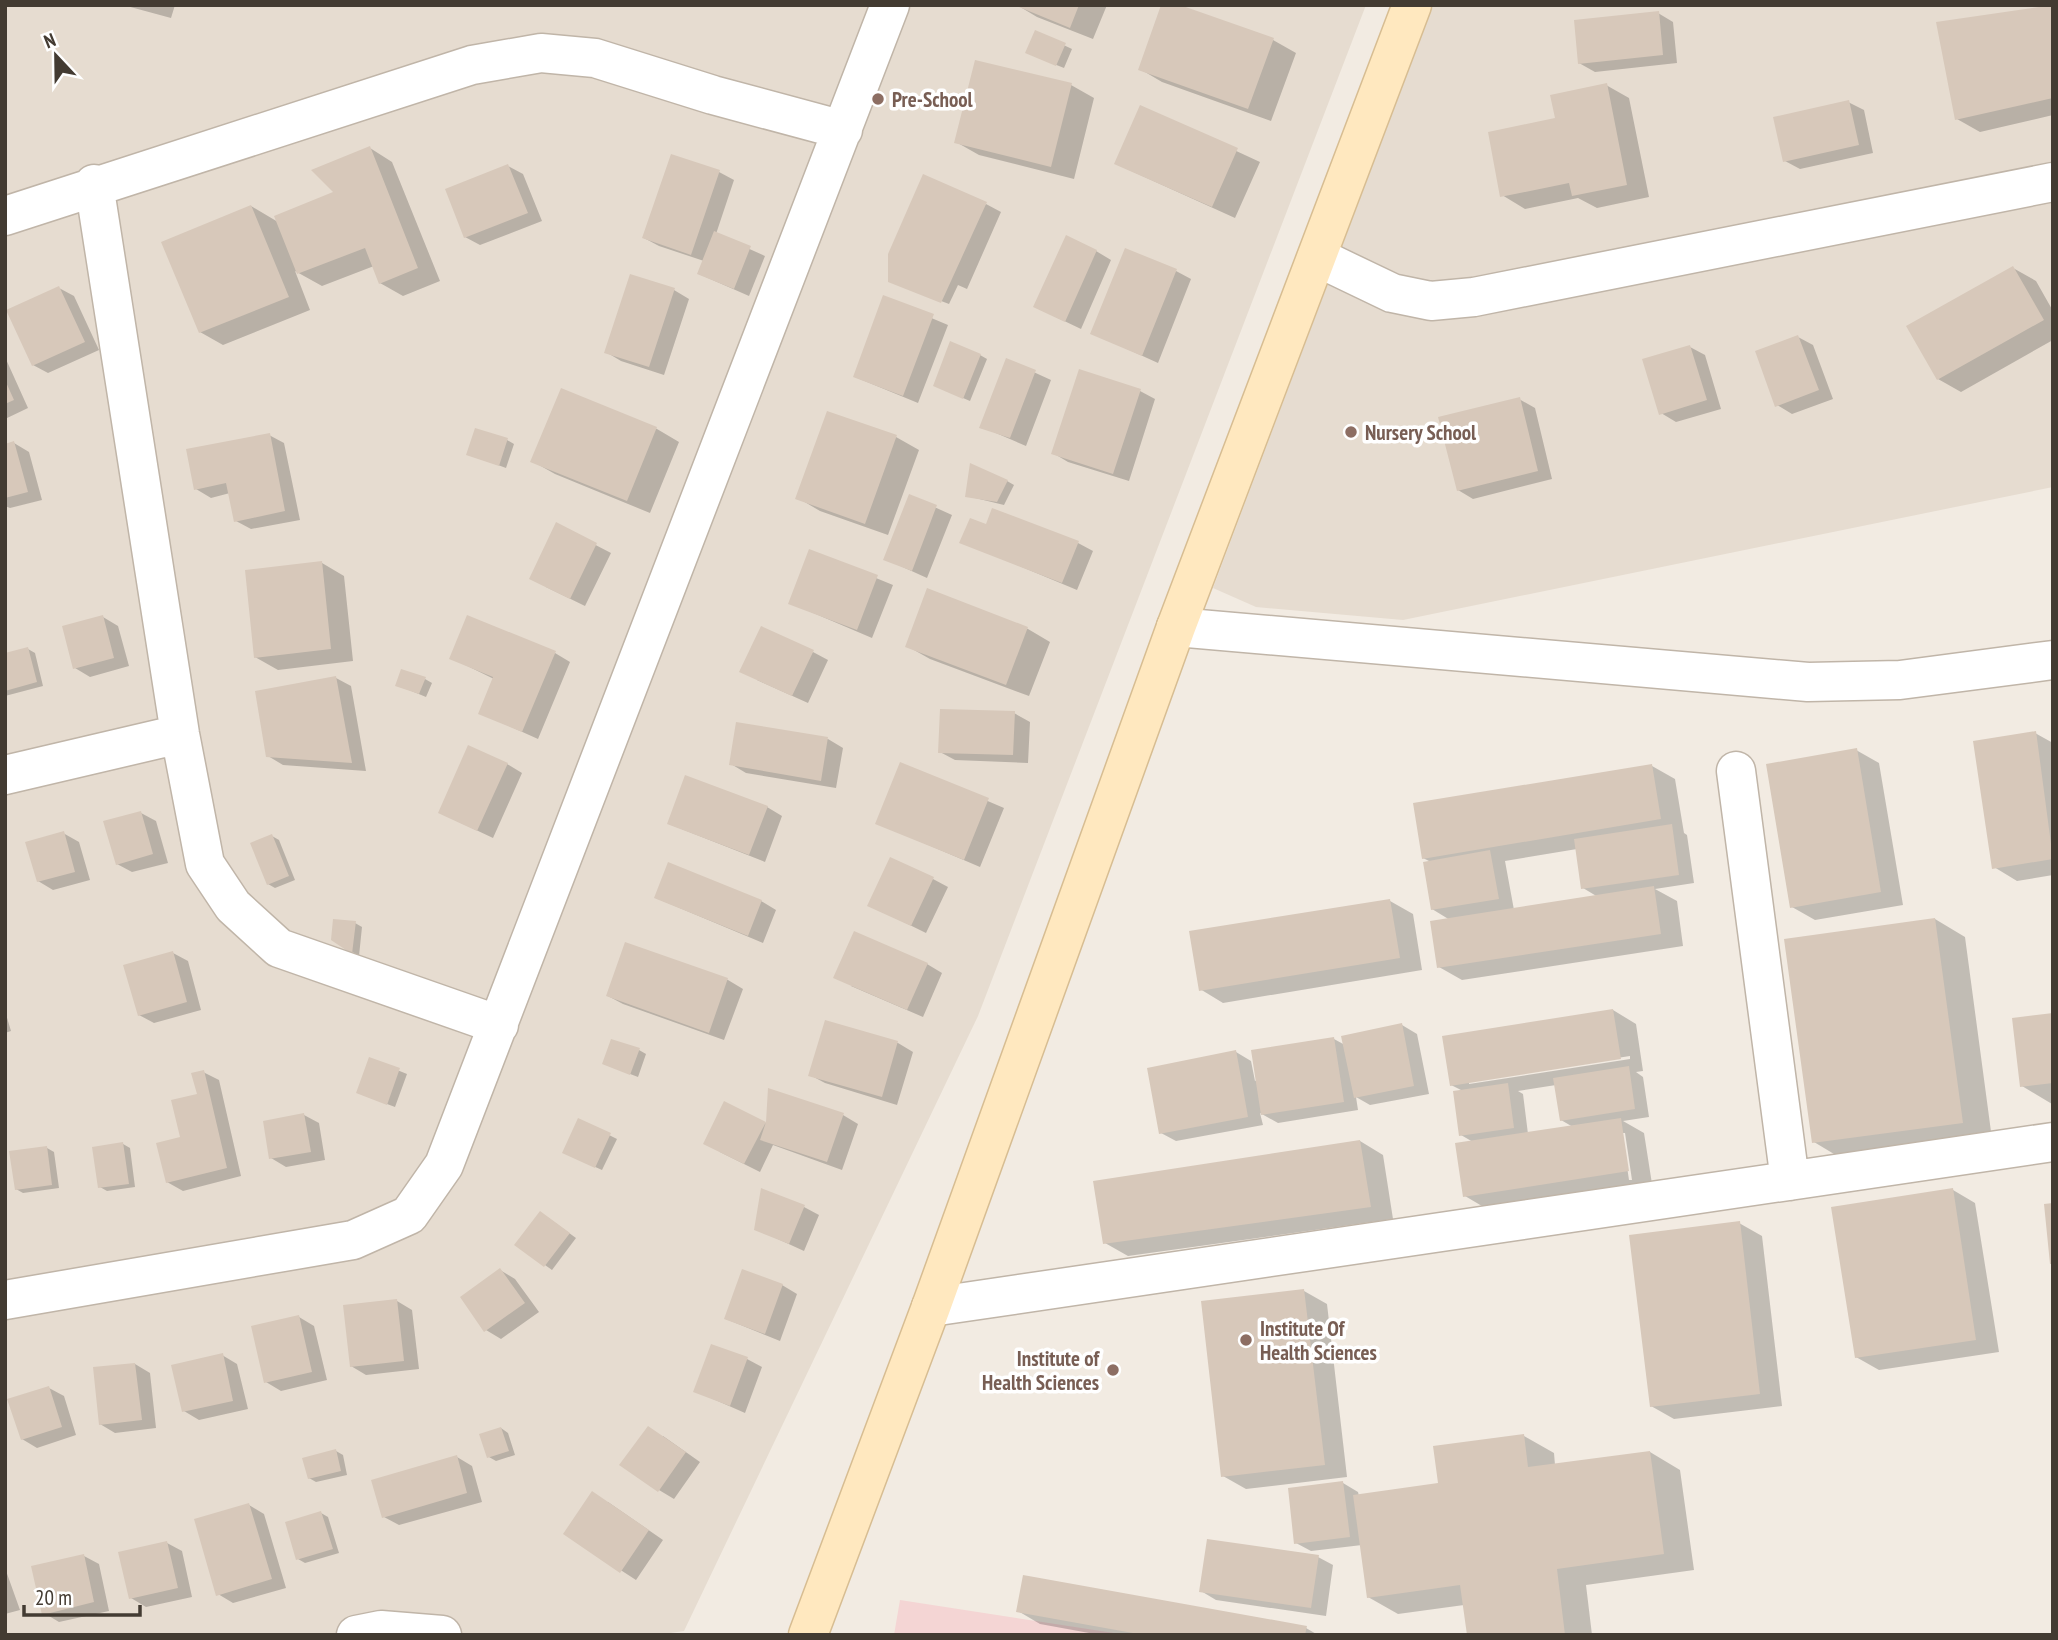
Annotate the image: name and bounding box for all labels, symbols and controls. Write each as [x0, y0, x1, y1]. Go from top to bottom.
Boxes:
north arrow [21, 21, 91, 91]
text: N [40, 27, 59, 53]
place label: Pre-School [892, 86, 974, 113]
marker: Pre-School [870, 91, 886, 107]
place label: Nursery School [1365, 419, 1477, 446]
marker: Nursery School [1343, 424, 1359, 440]
place label: Institute Of Health Sciences [1260, 1315, 1377, 1366]
marker: Institute Of Health Sciences [1238, 1332, 1254, 1348]
place label: Institute of Health Sciences [982, 1345, 1100, 1396]
marker: Institute of Health Sciences [1105, 1362, 1121, 1378]
scale bar [24, 1574, 140, 1618]
text: 20 m [35, 1584, 72, 1611]

